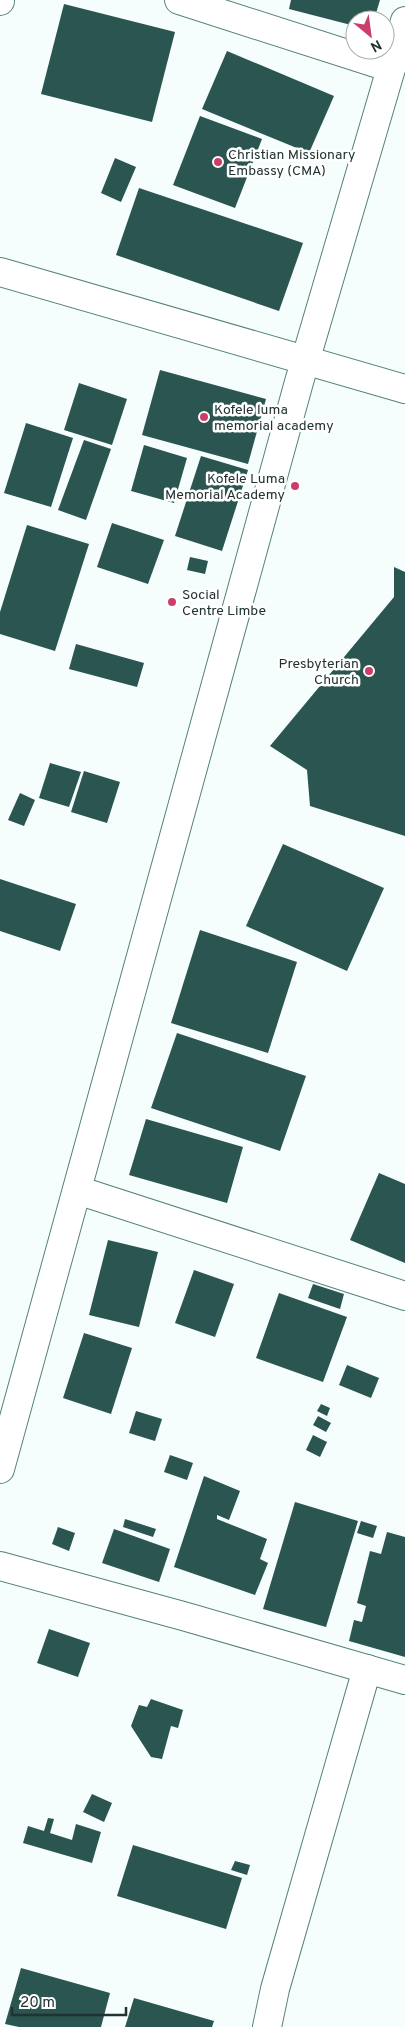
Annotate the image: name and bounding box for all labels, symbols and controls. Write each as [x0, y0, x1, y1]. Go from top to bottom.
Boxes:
north arrow [345, 10, 395, 60]
text: N [367, 35, 384, 55]
place label: Christian Missionary Embassy (CMA) [228, 147, 355, 180]
marker: Christian Missionary Embassy (CMA) [212, 156, 224, 168]
place label: Kofele luma memorial academy [214, 402, 334, 435]
marker: Kofele luma memorial academy [198, 411, 210, 423]
place label: Kofele Luma Memorial Academy [165, 471, 285, 504]
marker: Kofele Luma Memorial Academy [289, 480, 301, 492]
place label: Social Centre Limbe [182, 587, 266, 620]
marker: Social Centre Limbe [166, 596, 178, 608]
place label: Presbyterian Church [279, 656, 359, 689]
marker: Presbyterian Church [363, 665, 375, 677]
scale bar [12, 1984, 126, 2016]
text: 20 m [20, 1994, 55, 2013]

